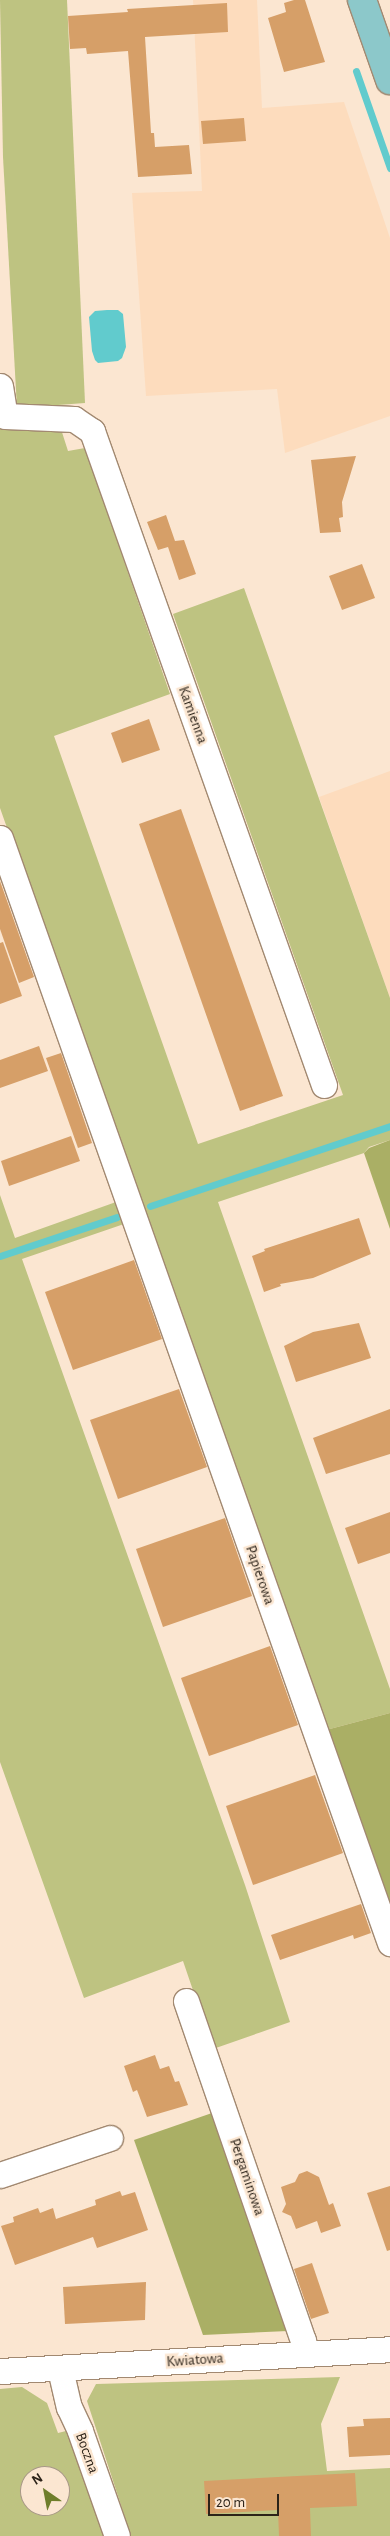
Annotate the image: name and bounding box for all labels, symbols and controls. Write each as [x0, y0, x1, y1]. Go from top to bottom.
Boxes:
street label: Kamienna [174, 684, 212, 746]
street label: Papierowa [242, 1543, 278, 1607]
street label: Pergaminowa [225, 2136, 269, 2218]
street label: Kwiatowa [166, 2349, 224, 2371]
street label: Boczna [71, 2430, 103, 2476]
north arrow [20, 2466, 70, 2516]
text: N [29, 2471, 45, 2488]
scale bar [210, 2484, 281, 2516]
text: 20 m [216, 2495, 245, 2510]

